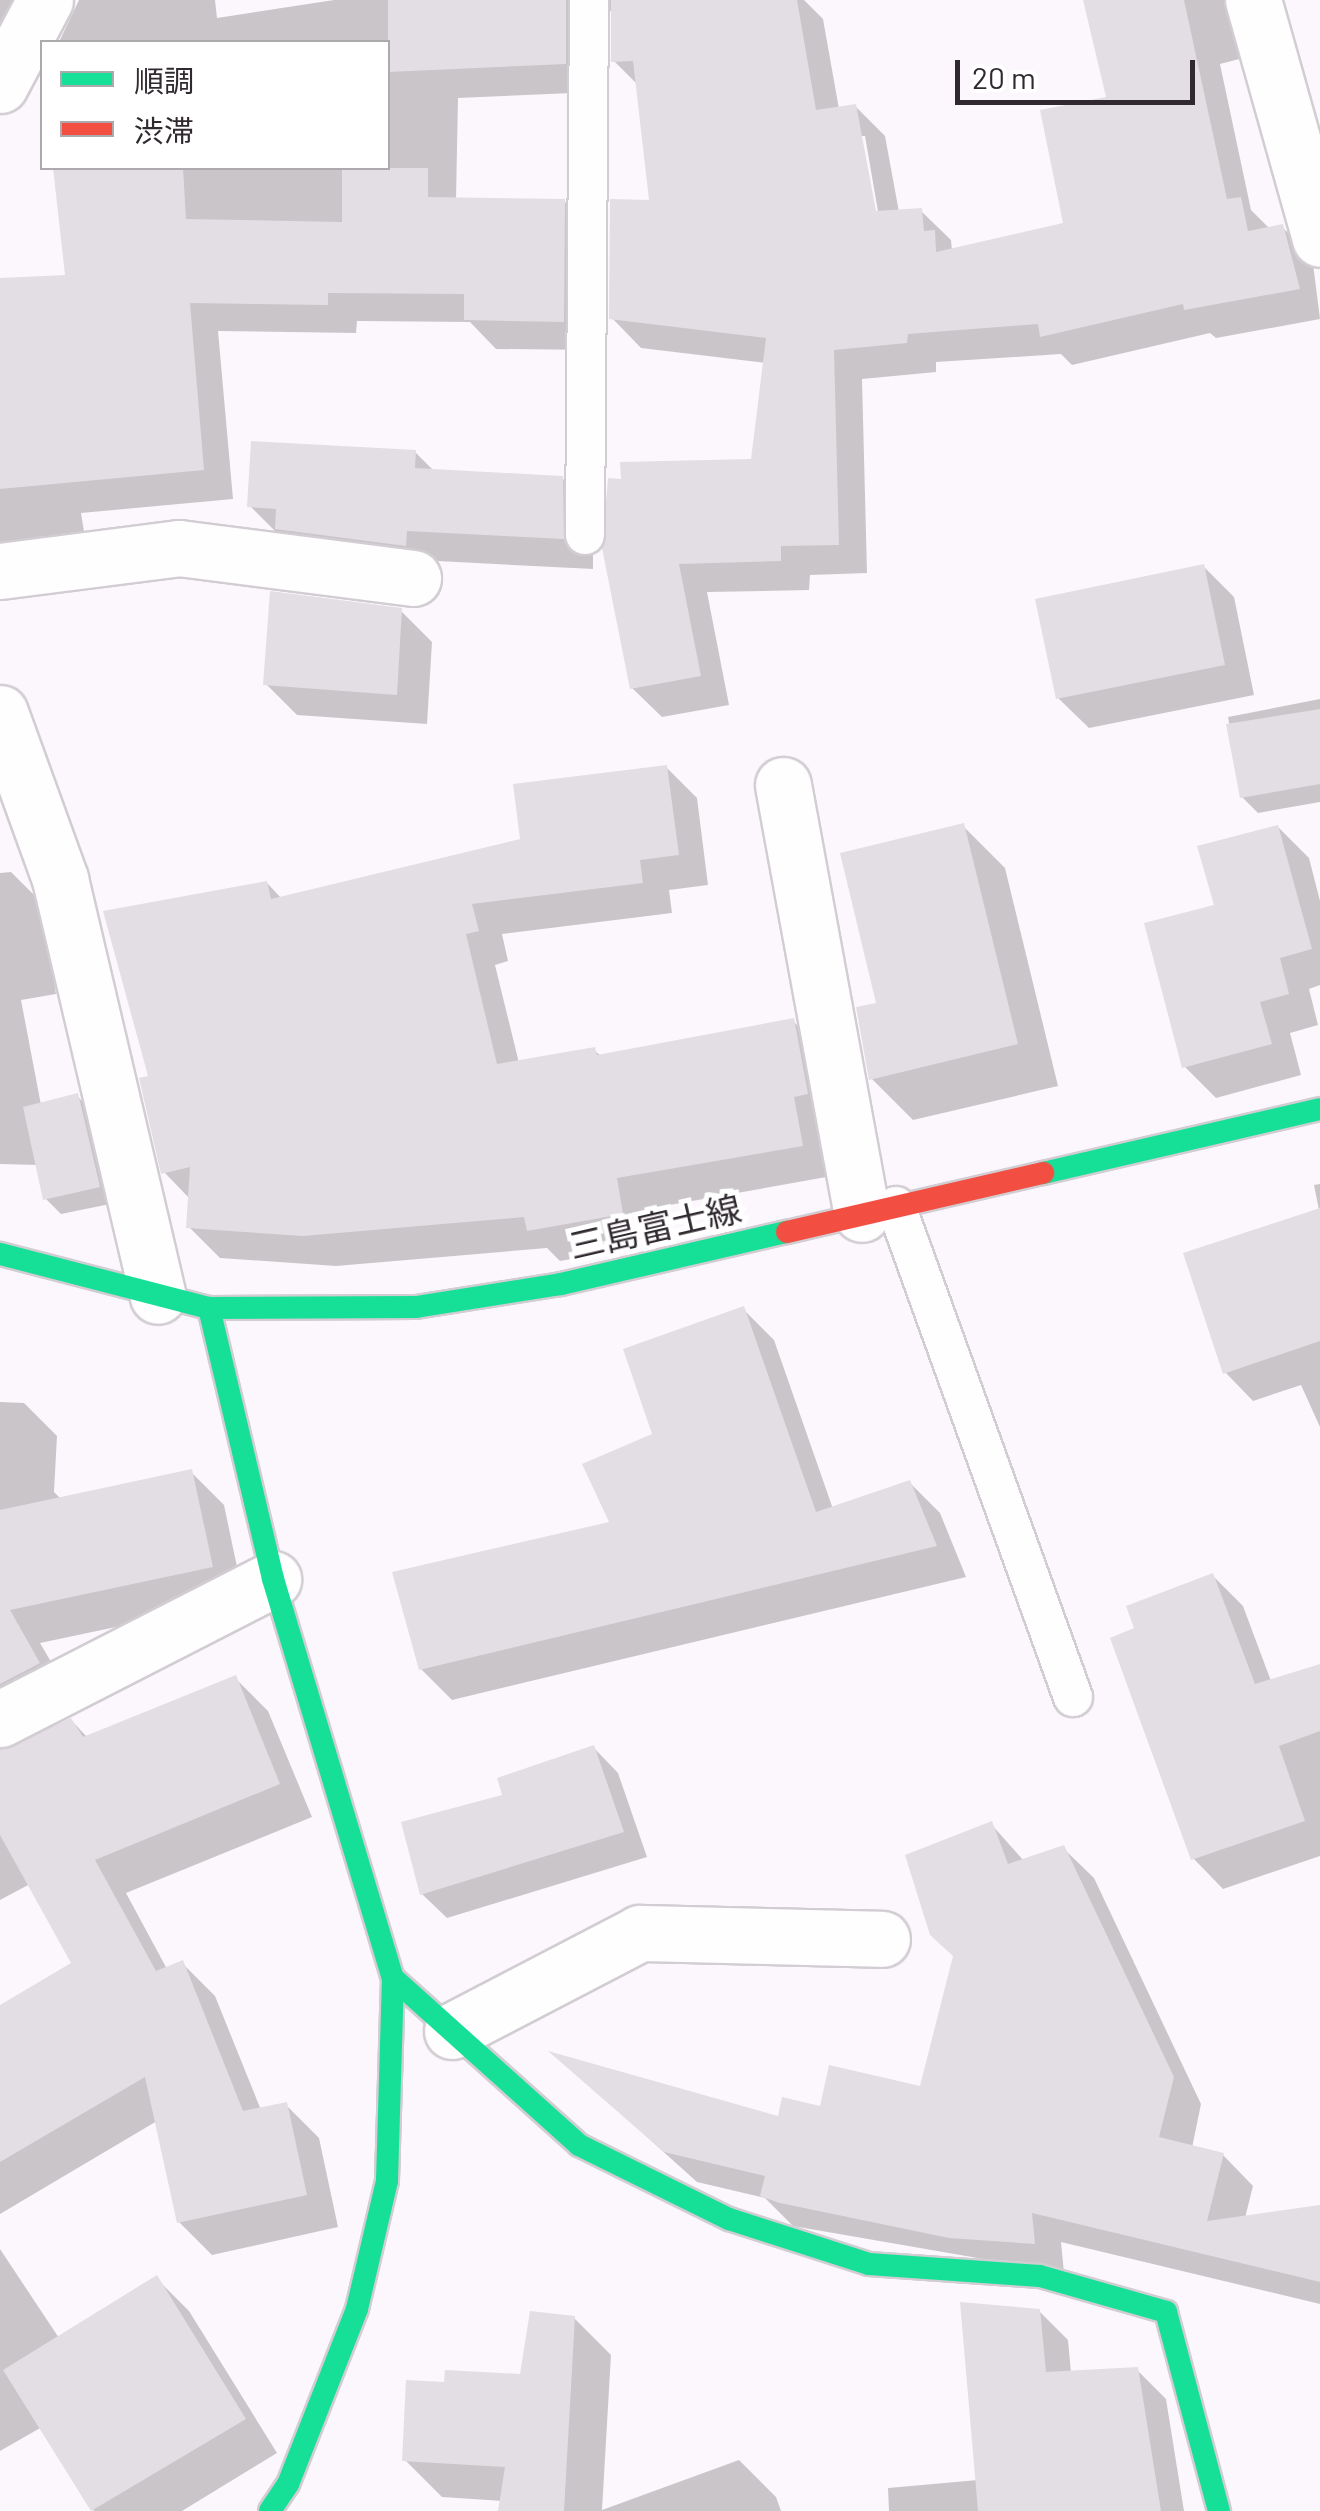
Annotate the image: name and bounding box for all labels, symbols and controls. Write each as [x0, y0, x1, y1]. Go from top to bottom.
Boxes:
legend [40, 40, 390, 170]
scale bar [960, 40, 1200, 102]
text: 20 m [972, 59, 1036, 95]
text: 順調 [134, 62, 194, 98]
text: 渋滞 [134, 112, 194, 148]
street label: 三島富士線 [565, 1186, 745, 1266]

